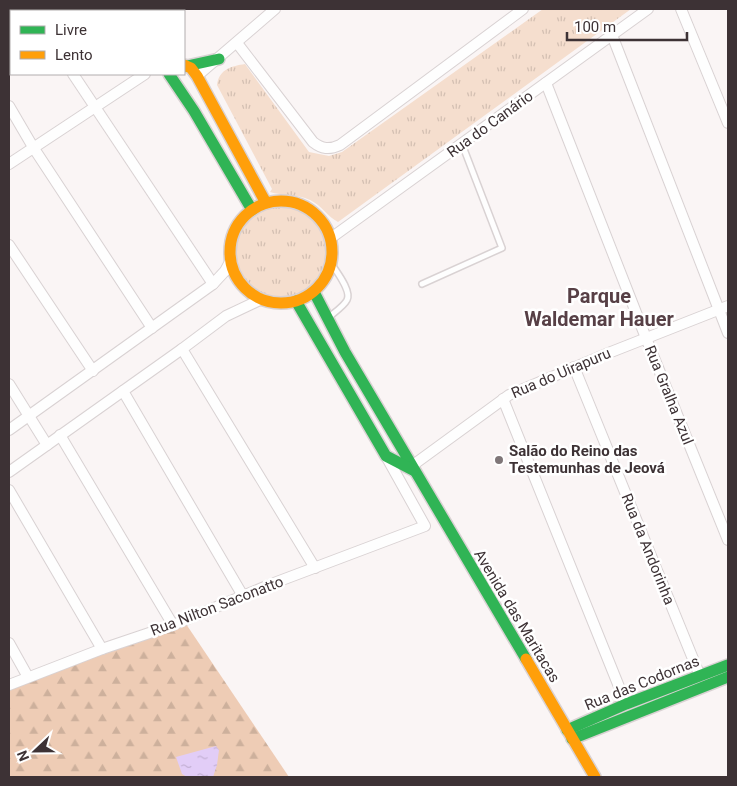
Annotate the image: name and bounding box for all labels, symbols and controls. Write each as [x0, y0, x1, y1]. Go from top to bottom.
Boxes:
legend [10, 10, 185, 75]
scale bar [567, 10, 687, 42]
text: 100 m [574, 18, 616, 36]
text: Livre [55, 21, 87, 39]
text: Lento [55, 46, 93, 64]
street label: Rua do Canário [444, 87, 536, 161]
district label: Parque Waldemar Hauer [524, 284, 675, 331]
street label: Rua Gralha Azul [641, 343, 697, 447]
street label: Rua do Uirapuru [508, 344, 614, 402]
place label: Salão do Reino das Testemunhas de Jeová [509, 442, 665, 477]
marker: Salão do Reino das Testemunhas de Jeová [493, 454, 505, 466]
street label: Rua da Andorinha [618, 491, 678, 607]
street label: Avenida das Maritacas [470, 546, 564, 686]
street label: Rua Nilton Saconatto [148, 572, 286, 640]
street label: Rua das Codornas [582, 652, 702, 714]
north arrow [10, 726, 60, 776]
text: N [14, 748, 32, 763]

